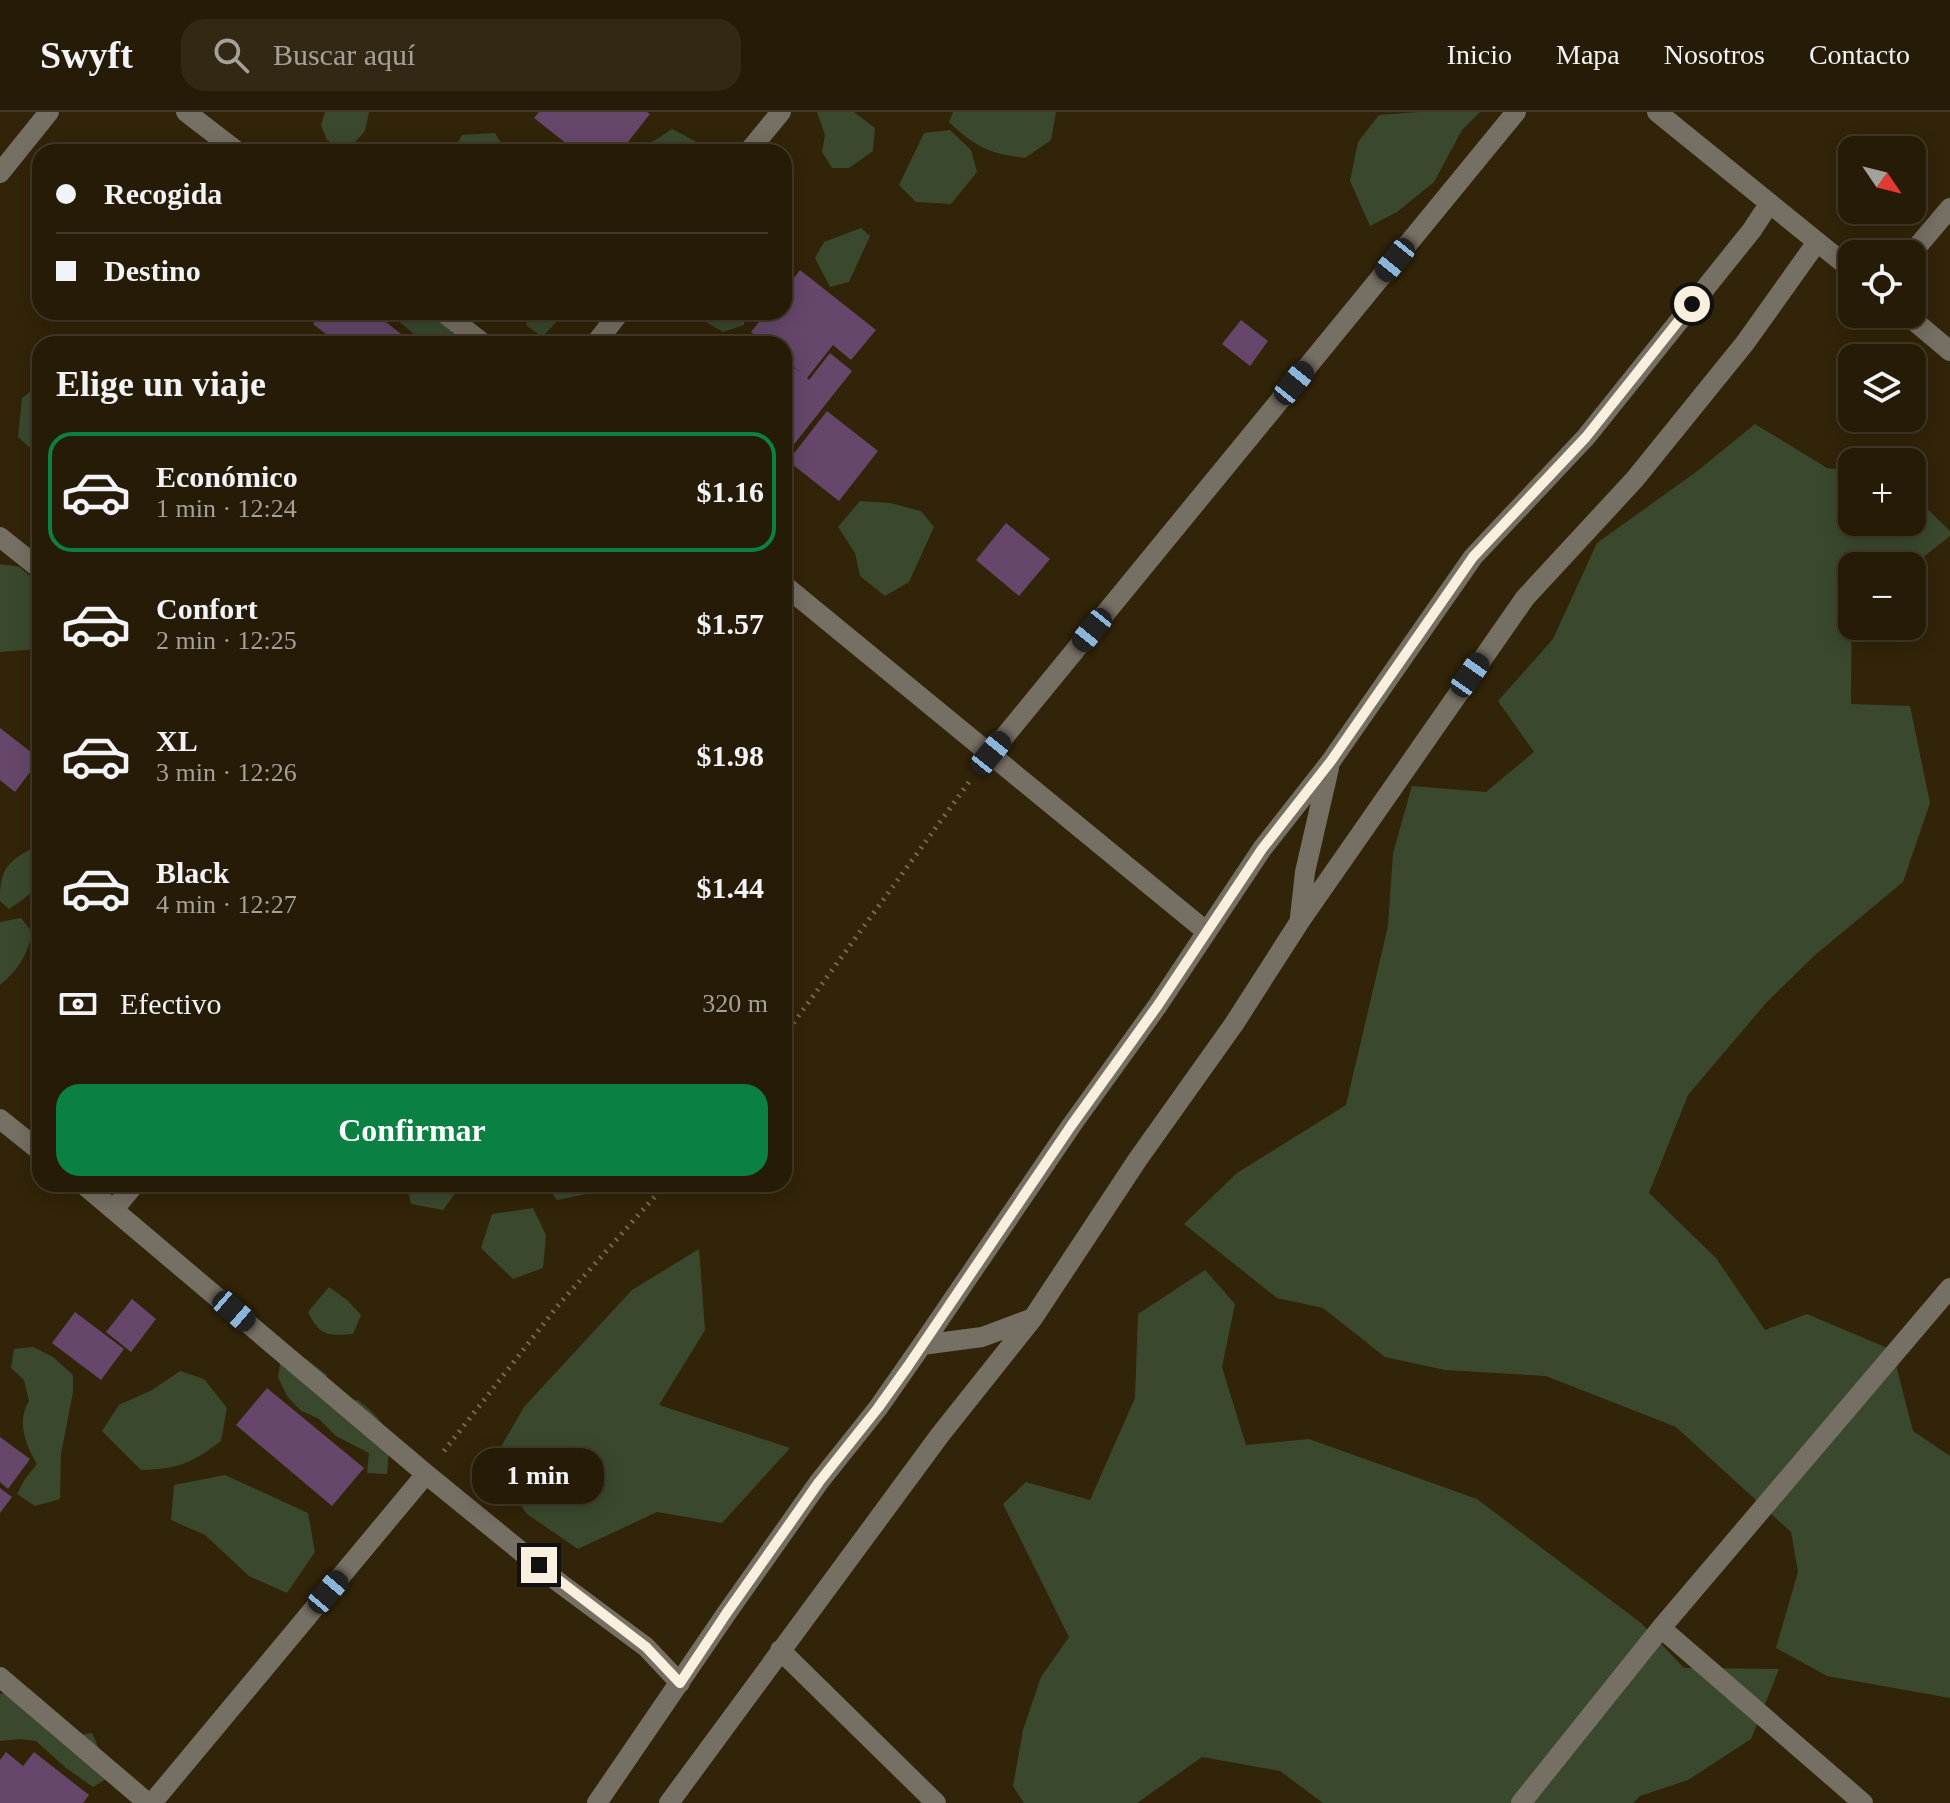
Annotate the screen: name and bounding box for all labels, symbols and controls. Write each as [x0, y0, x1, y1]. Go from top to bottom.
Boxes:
search box [181, 19, 741, 91]
icon: search [209, 33, 253, 77]
text: Swyft [40, 34, 133, 76]
text: Buscar aquí [273, 38, 415, 71]
text: Inicio [1447, 39, 1512, 70]
text: Mapa [1556, 39, 1620, 70]
text: Nosotros [1664, 39, 1765, 70]
text: Contacto [1809, 39, 1910, 70]
north arrow [1838, 136, 1926, 224]
map controls [1838, 136, 1926, 640]
text: Recogida [104, 177, 222, 210]
car [1371, 234, 1419, 286]
button: locate [1838, 240, 1926, 328]
text: Destino [104, 254, 201, 287]
route start [1674, 286, 1710, 322]
button: layers [1838, 344, 1926, 432]
car [1270, 357, 1318, 409]
text: Elige un viaje [56, 364, 266, 404]
button: + [1838, 448, 1926, 536]
icon: car [60, 456, 132, 528]
text: Económico [156, 460, 298, 493]
text: $1.16 [697, 475, 764, 508]
text: 1 min · 12:24 [156, 494, 297, 523]
button: − [1838, 552, 1926, 640]
icon: car [60, 588, 132, 660]
text: Confort [156, 592, 258, 625]
car [1068, 604, 1116, 656]
text: $1.57 [697, 607, 764, 640]
text: 2 min · 12:25 [156, 626, 297, 655]
car [1446, 648, 1494, 702]
icon: car [60, 720, 132, 792]
text: XL [156, 724, 198, 757]
car [967, 727, 1015, 779]
text: $1.98 [697, 739, 764, 772]
text: 3 min · 12:26 [156, 758, 297, 787]
icon: car [60, 852, 132, 924]
text: Black [156, 856, 229, 889]
text: $1.44 [697, 871, 764, 904]
text: 4 min · 12:27 [156, 890, 297, 919]
icon: cash [56, 982, 100, 1026]
text: Efectivo [120, 987, 222, 1020]
text: 320 m [702, 989, 768, 1018]
button: Confirmar [56, 1084, 768, 1176]
car [208, 1286, 260, 1336]
callout: 1 min [473, 1449, 605, 1505]
text: 1 min [507, 1461, 569, 1490]
route end [521, 1547, 557, 1583]
car [303, 1566, 353, 1618]

